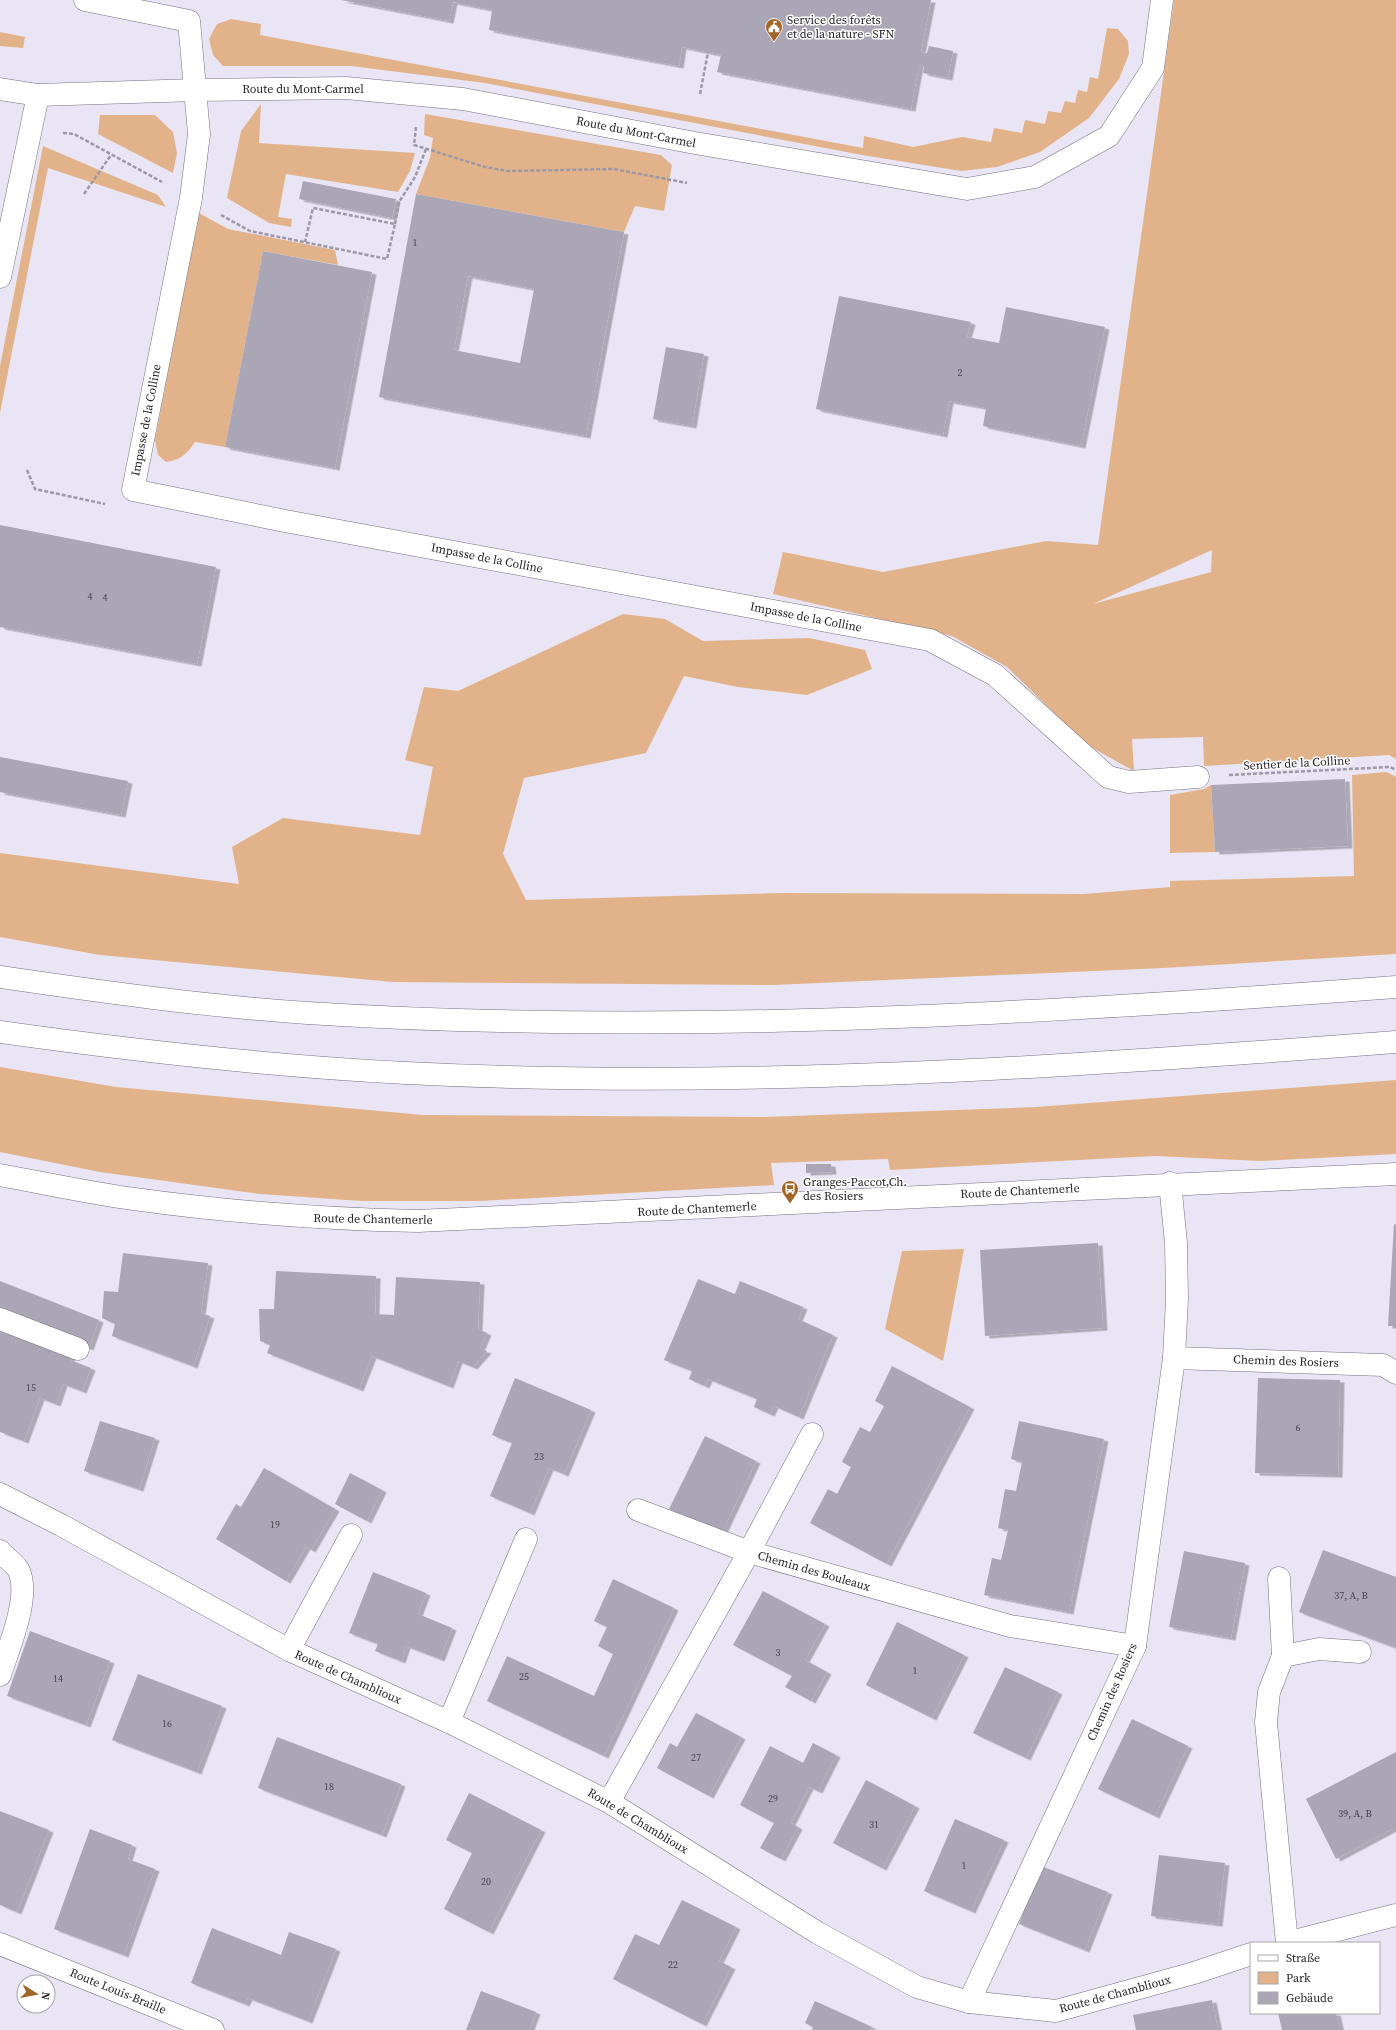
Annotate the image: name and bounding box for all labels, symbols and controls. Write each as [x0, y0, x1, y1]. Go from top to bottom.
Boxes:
place label: Service des forêts et de la nature - SFN [787, 12, 895, 42]
public building icon: Service des forêts et de la nature - SFN [764, 17, 784, 42]
street label: Route du Mont-Carmel [242, 81, 364, 97]
street label: Route du Mont-Carmel [575, 113, 698, 152]
house number: 1 [413, 236, 418, 249]
street label: Impasse de la Colline [127, 363, 165, 477]
house number: 2 [958, 366, 963, 379]
street label: Impasse de la Colline [430, 539, 544, 577]
house number: 4 [88, 590, 93, 603]
house number: 4 [103, 591, 108, 604]
street label: Impasse de la Colline [749, 598, 863, 636]
street label: Sentier de la Colline [1243, 752, 1351, 774]
place label: Granges-Paccot,Ch. des Rosiers [803, 1174, 907, 1204]
bus stop icon: Granges-Paccot,Ch. des Rosiers [780, 1179, 800, 1204]
street label: Route de Chantemerle [960, 1180, 1080, 1202]
street label: Route de Chantemerle [637, 1198, 757, 1220]
street label: Route de Chantemerle [313, 1210, 433, 1228]
street label: Chemin des Rosiers [1233, 1351, 1339, 1371]
house number: 15 [26, 1381, 36, 1394]
house number: 6 [1296, 1421, 1301, 1434]
house number: 23 [534, 1450, 544, 1463]
house number: 19 [270, 1518, 280, 1531]
street label: Chemin des Bouleaux [756, 1547, 873, 1595]
house number: 37, A, B [1334, 1589, 1368, 1602]
street label: Chemin des Rosiers [1083, 1640, 1141, 1744]
street label: Route de Chamblioux [292, 1646, 404, 1708]
house number: 3 [776, 1646, 781, 1659]
house number: 1 [913, 1664, 918, 1677]
house number: 25 [519, 1670, 529, 1683]
house number: 14 [53, 1672, 63, 1685]
house number: 16 [162, 1717, 172, 1730]
house number: 27 [691, 1751, 701, 1764]
house number: 18 [324, 1780, 334, 1793]
street label: Route de Chamblioux [585, 1785, 692, 1858]
house number: 29 [768, 1792, 778, 1805]
house number: 39, A, B [1338, 1807, 1372, 1820]
house number: 31 [869, 1818, 879, 1831]
house number: 1 [962, 1859, 967, 1872]
house number: 20 [481, 1875, 491, 1888]
legend [1250, 1942, 1380, 2014]
text: Straße [1286, 1950, 1320, 1966]
house number: 22 [668, 1958, 678, 1971]
street label: Route Louis-Braille [67, 1964, 169, 2018]
text: Park [1286, 1970, 1311, 1986]
street label: Route de Chamblioux [1057, 1971, 1173, 2017]
north arrow [16, 1974, 56, 2014]
text: N [37, 1990, 53, 2001]
text: Gebäude [1286, 1990, 1333, 2006]

